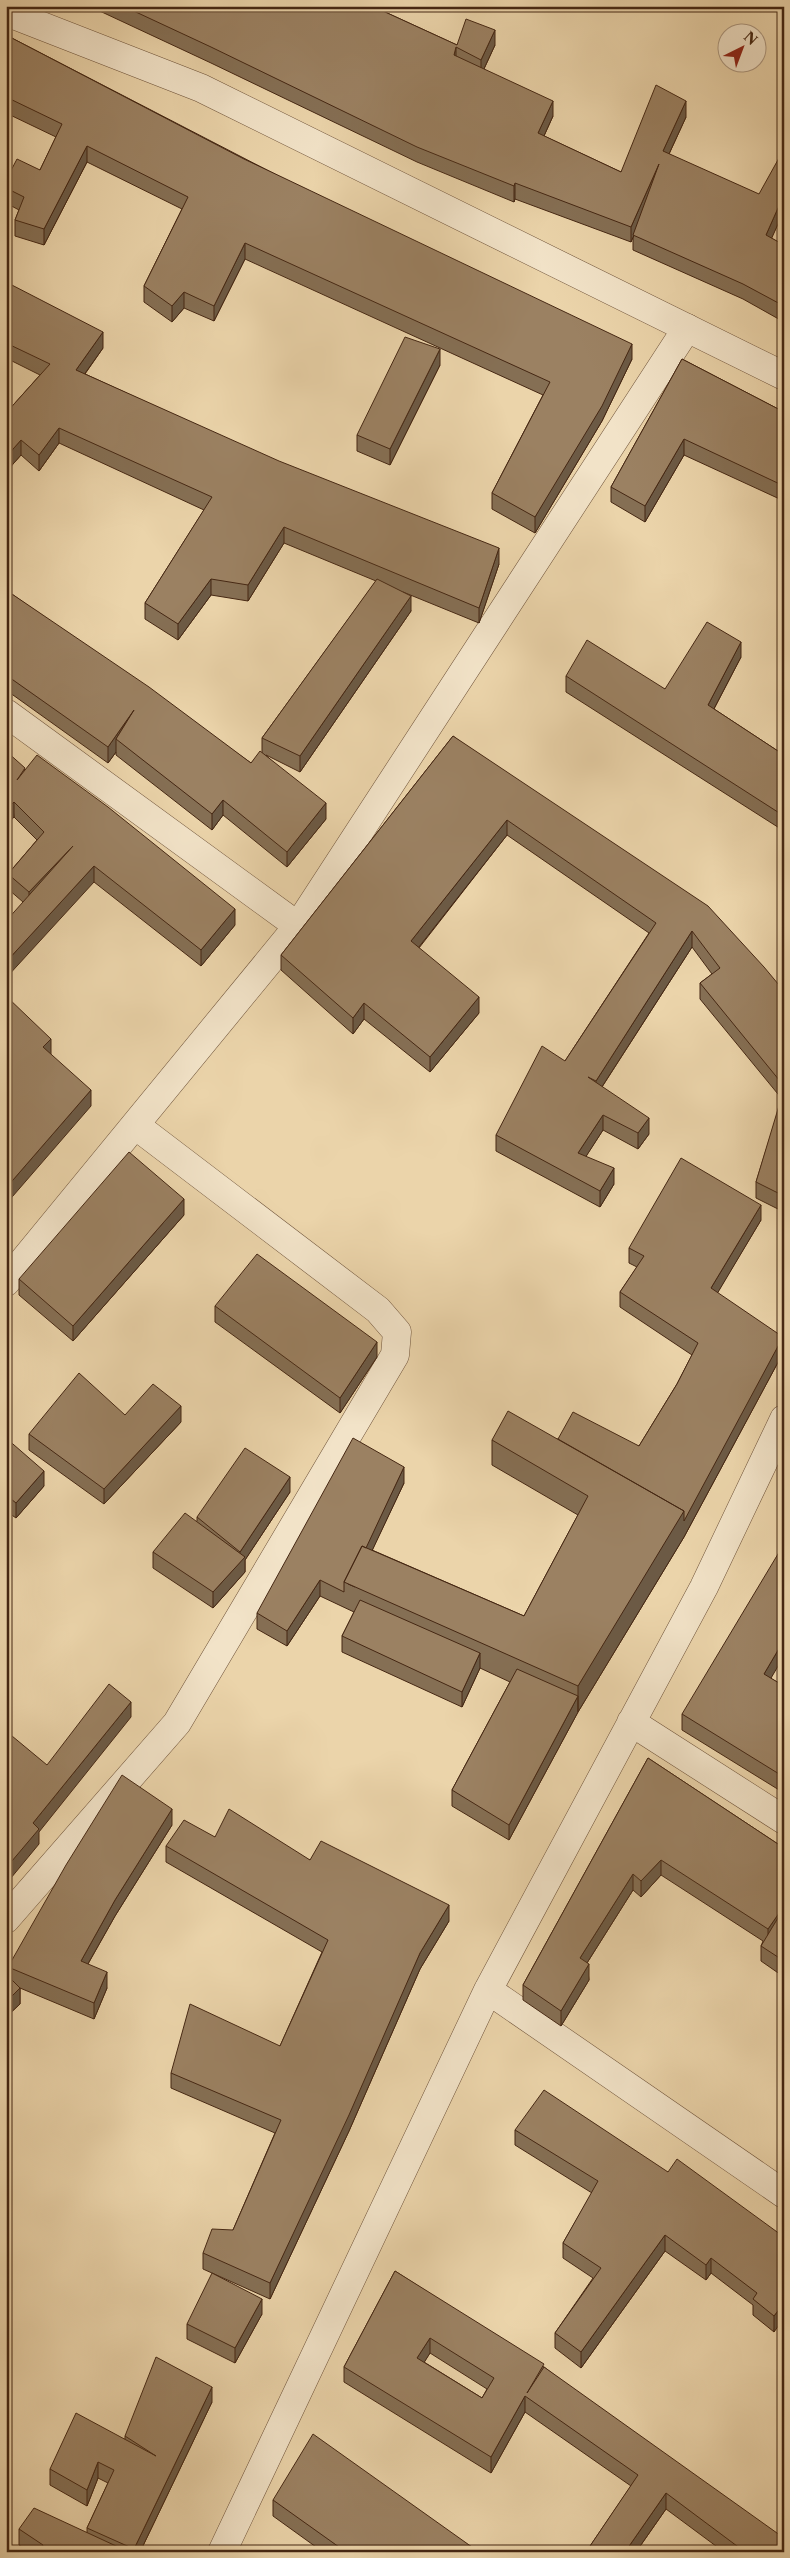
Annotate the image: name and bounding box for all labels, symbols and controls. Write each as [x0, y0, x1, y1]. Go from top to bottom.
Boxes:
north arrow [718, 22, 768, 72]
text: N [740, 28, 761, 49]

